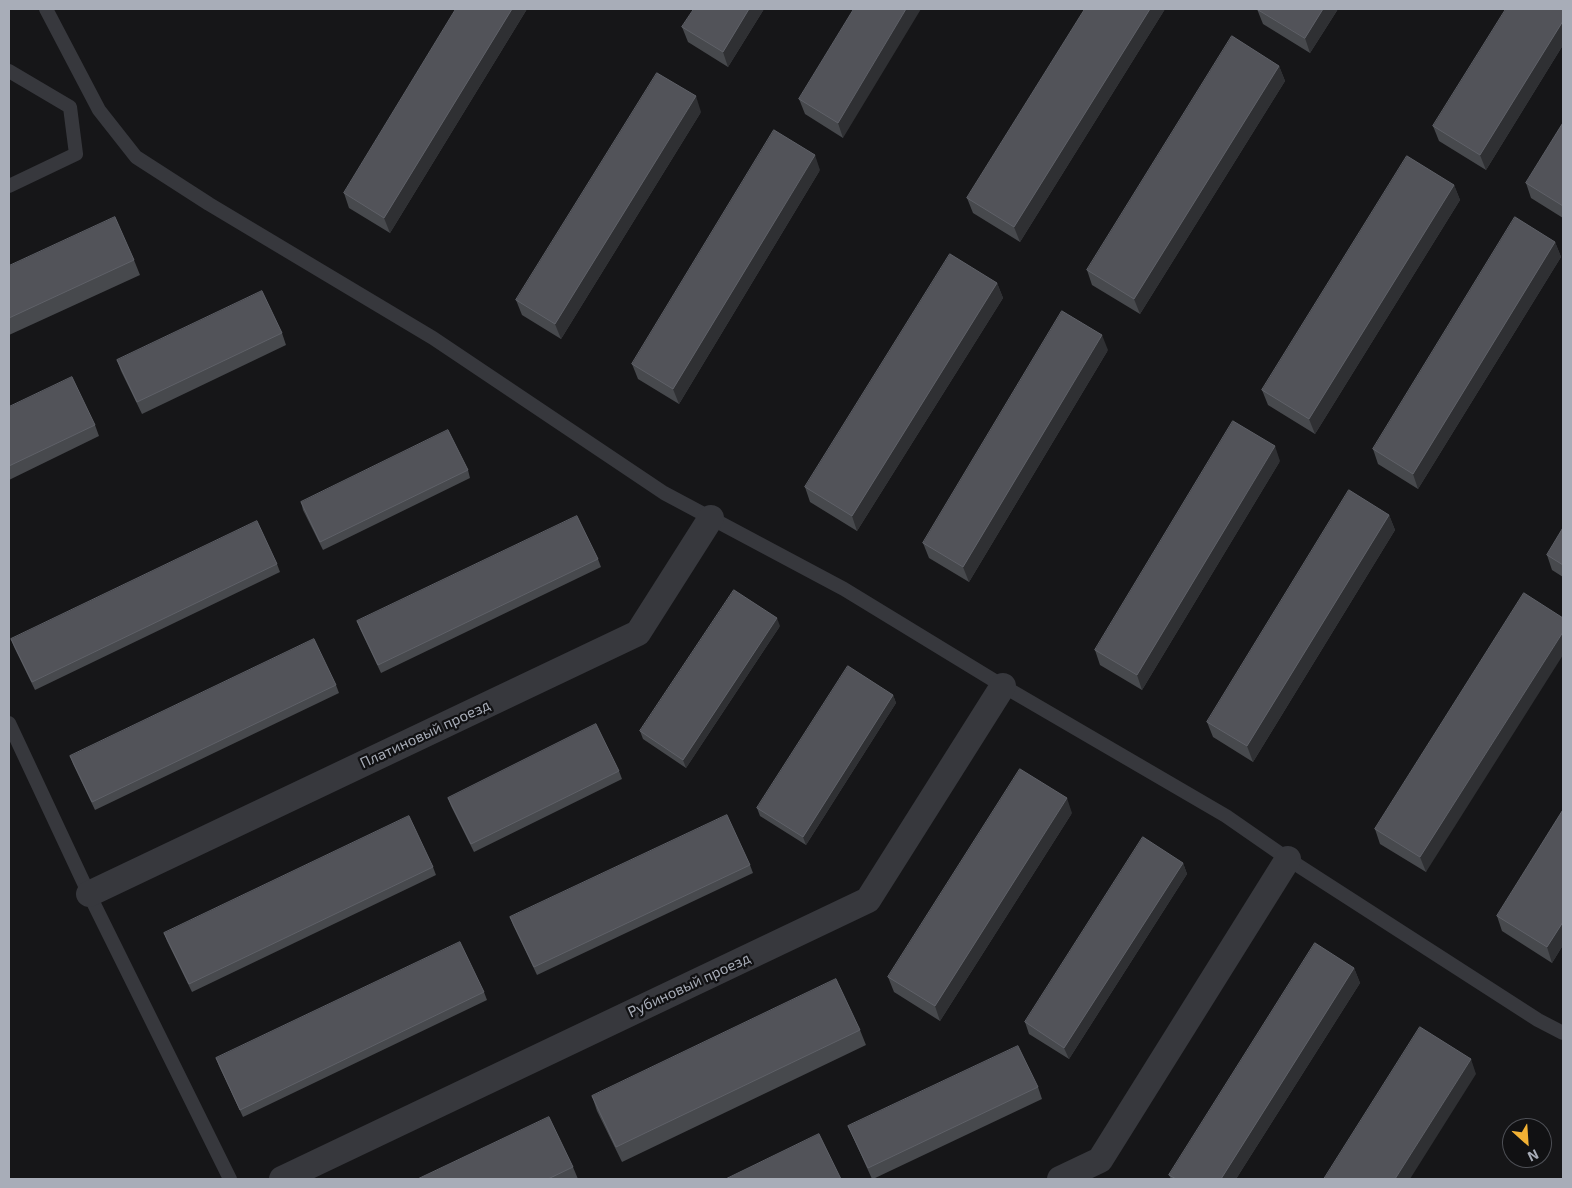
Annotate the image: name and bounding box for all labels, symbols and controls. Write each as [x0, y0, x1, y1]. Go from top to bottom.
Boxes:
street label: Платиновый проезд [357, 696, 493, 772]
street label: Рубиновый проезд [625, 949, 753, 1021]
north arrow [1502, 1118, 1552, 1168]
text: N [1525, 1146, 1542, 1166]

